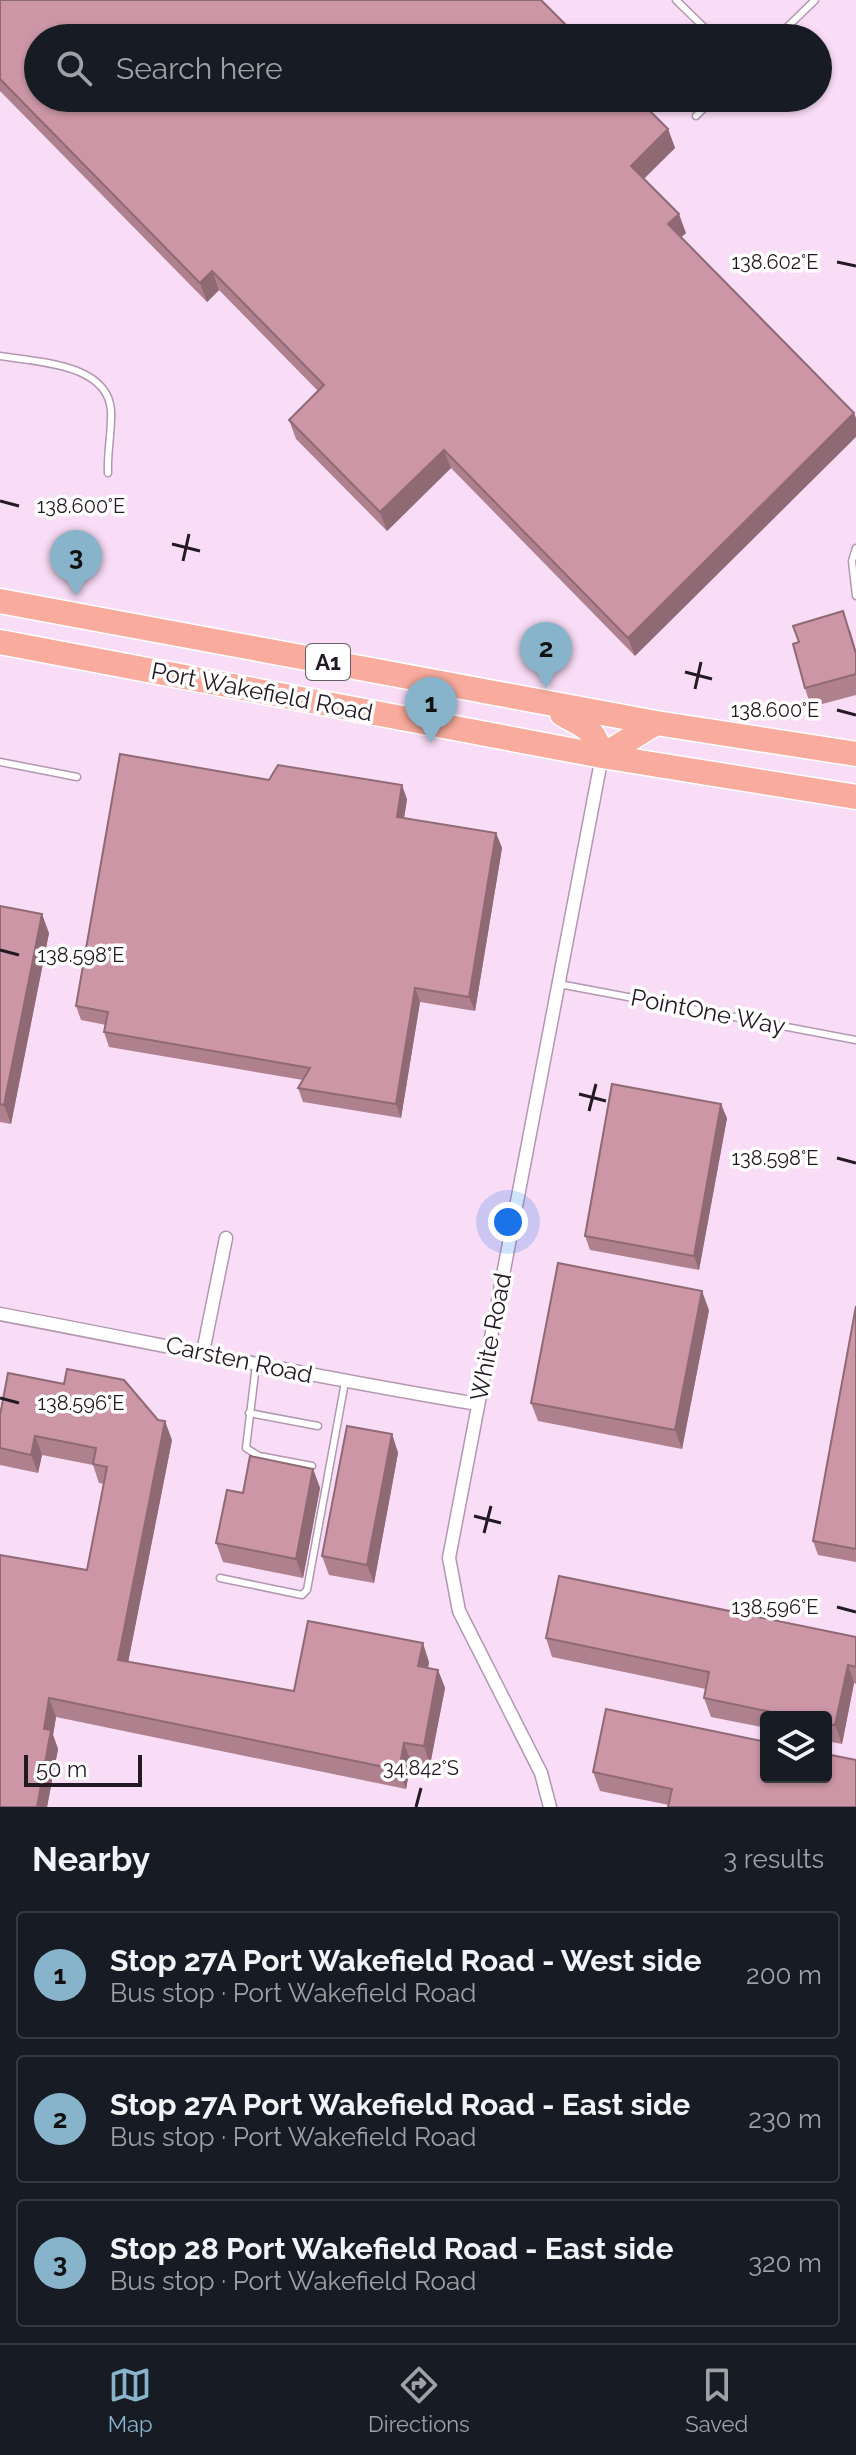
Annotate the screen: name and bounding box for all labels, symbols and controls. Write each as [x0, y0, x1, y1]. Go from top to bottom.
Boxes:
search box [24, 24, 832, 112]
icon: search [52, 46, 96, 90]
text: Search here [116, 51, 283, 86]
text: 138.602°E [732, 250, 818, 274]
text: 138.600°E [37, 494, 125, 518]
pin: 3 [50, 530, 102, 596]
pin: 2 [520, 622, 572, 688]
road number: A1 [306, 644, 350, 680]
street label: Port Wakefield Road [149, 656, 375, 727]
pin: 1 [405, 677, 457, 743]
text: 138.600°E [731, 698, 819, 722]
text: 138.598°E [38, 943, 124, 967]
street label: PointOne Way [628, 982, 788, 1041]
text: 138.598°E [732, 1146, 818, 1170]
your location [488, 1202, 528, 1242]
street label: White Road [464, 1270, 517, 1403]
street label: Carsten Road [163, 1330, 315, 1389]
text: 138.596°E [37, 1391, 125, 1415]
text: 138.596°E [731, 1595, 819, 1619]
map controls [760, 1711, 832, 1783]
button: layers [760, 1711, 832, 1783]
scale bar [24, 1751, 142, 1787]
text: 50 m [36, 1756, 87, 1782]
text: 34.842°S [383, 1756, 459, 1780]
text: Nearby [32, 1839, 150, 1879]
text: 3 results [723, 1844, 824, 1874]
text: Stop 27A Port Wakefield Road - West side [110, 1943, 701, 1978]
text: 1 [54, 1960, 66, 1990]
text: 200 m [746, 1960, 822, 1990]
text: Bus stop · Port Wakefield Road [110, 1978, 476, 2008]
text: Stop 27A Port Wakefield Road - East side [110, 2087, 690, 2122]
text: 2 [53, 2104, 67, 2134]
text: 230 m [748, 2104, 822, 2134]
text: Bus stop · Port Wakefield Road [110, 2122, 476, 2152]
text: Stop 28 Port Wakefield Road - East side [110, 2231, 673, 2266]
text: 3 [53, 2248, 67, 2278]
text: 320 m [748, 2248, 822, 2278]
text: Bus stop · Port Wakefield Road [110, 2266, 476, 2296]
tab: Map [108, 2363, 153, 2437]
tab: Directions [368, 2363, 470, 2437]
tab: Saved [685, 2363, 748, 2437]

